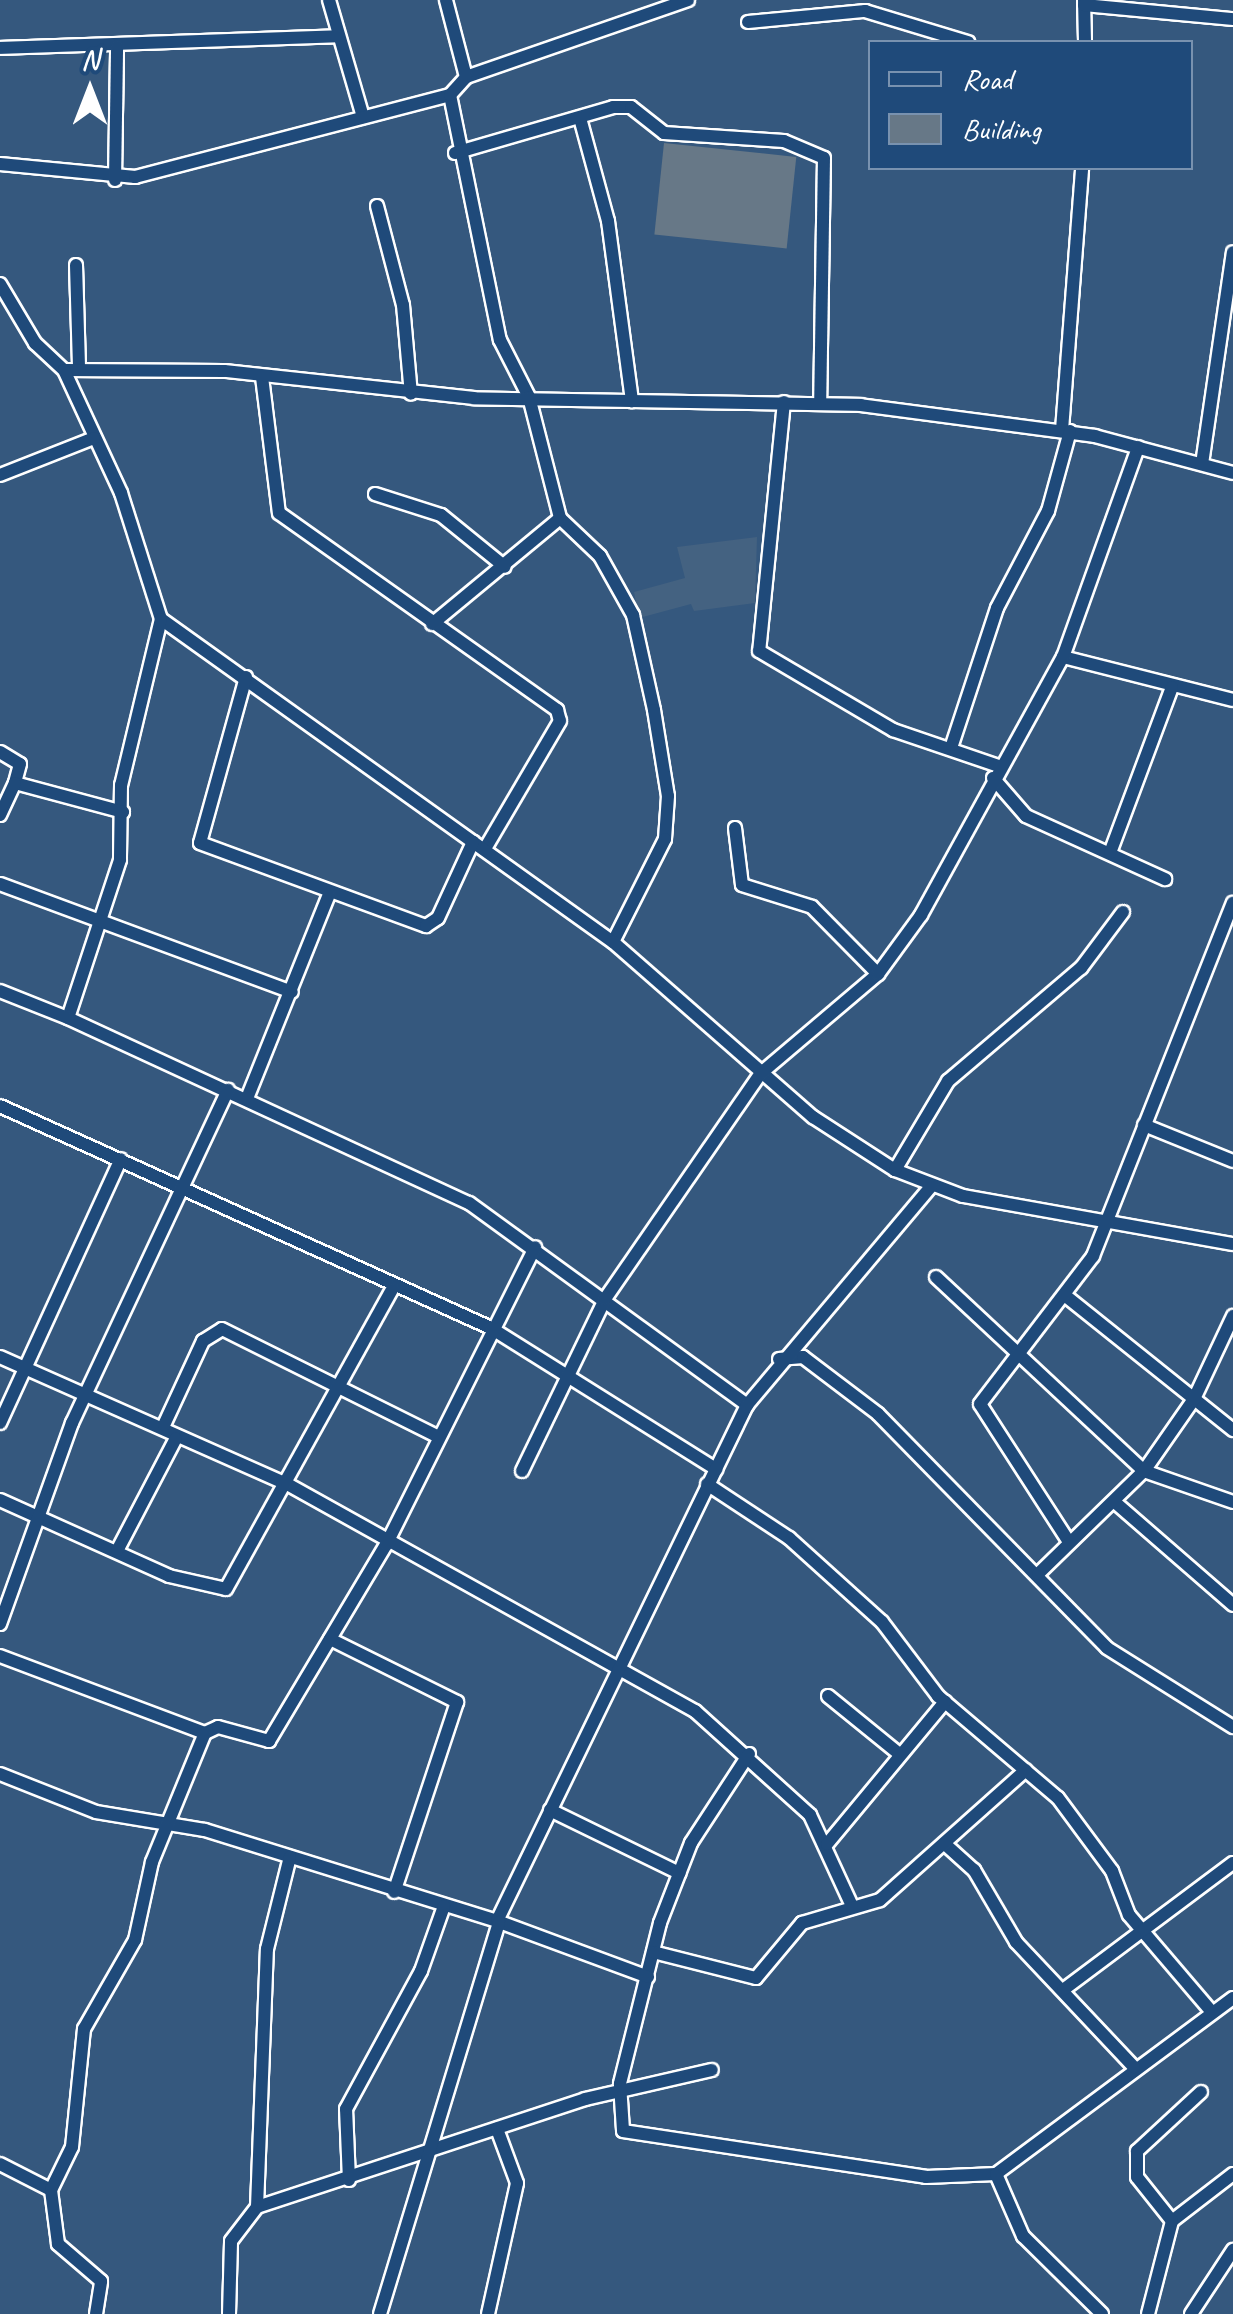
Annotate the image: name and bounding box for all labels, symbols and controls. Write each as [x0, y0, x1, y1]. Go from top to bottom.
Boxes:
north arrow [40, 40, 140, 140]
legend [868, 40, 1193, 170]
text: N [81, 42, 99, 77]
text: Road [962, 60, 1012, 98]
text: Building [962, 110, 1041, 148]

